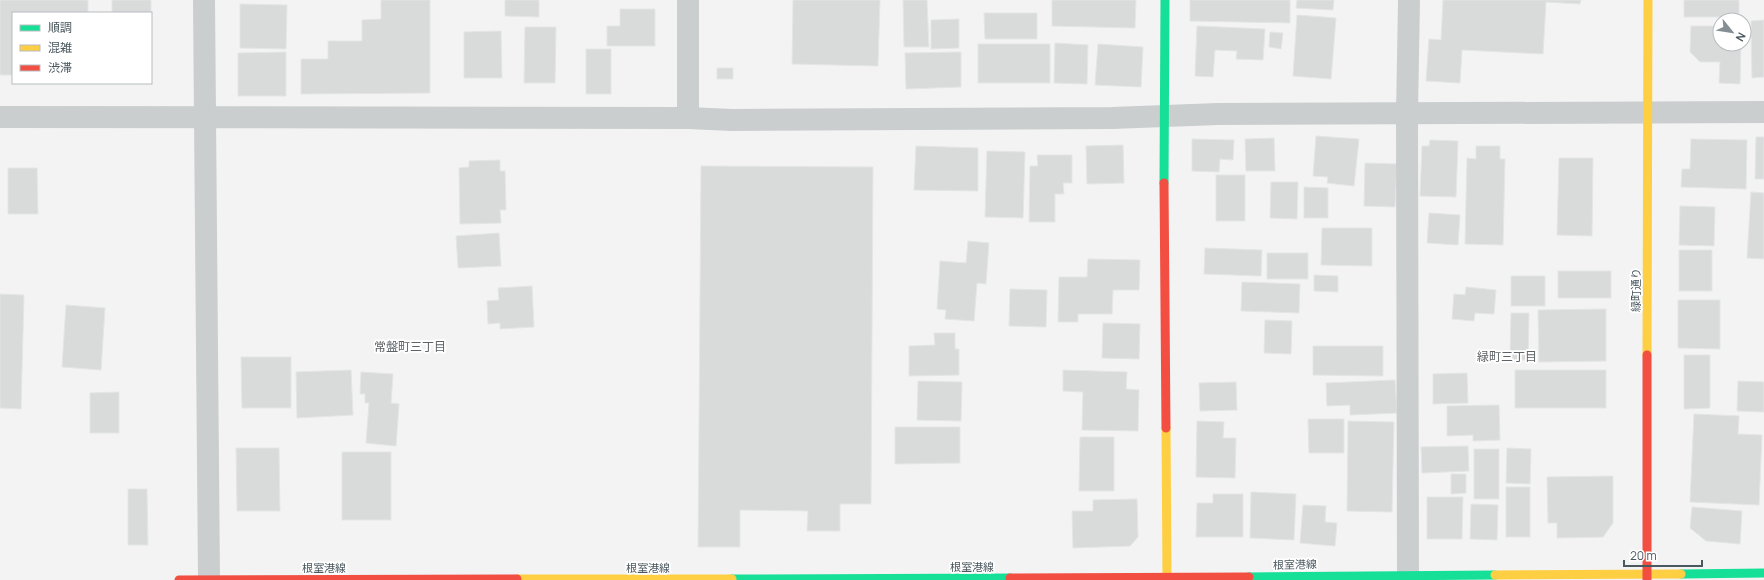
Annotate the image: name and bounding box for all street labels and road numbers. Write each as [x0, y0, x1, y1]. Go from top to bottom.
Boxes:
street label: 緑町通り [1628, 268, 1643, 312]
street label: 根室港線 [1273, 556, 1317, 572]
street label: 根室港線 [950, 559, 994, 574]
street label: 根室港線 [302, 560, 346, 575]
street label: 根室港線 [626, 560, 670, 575]

